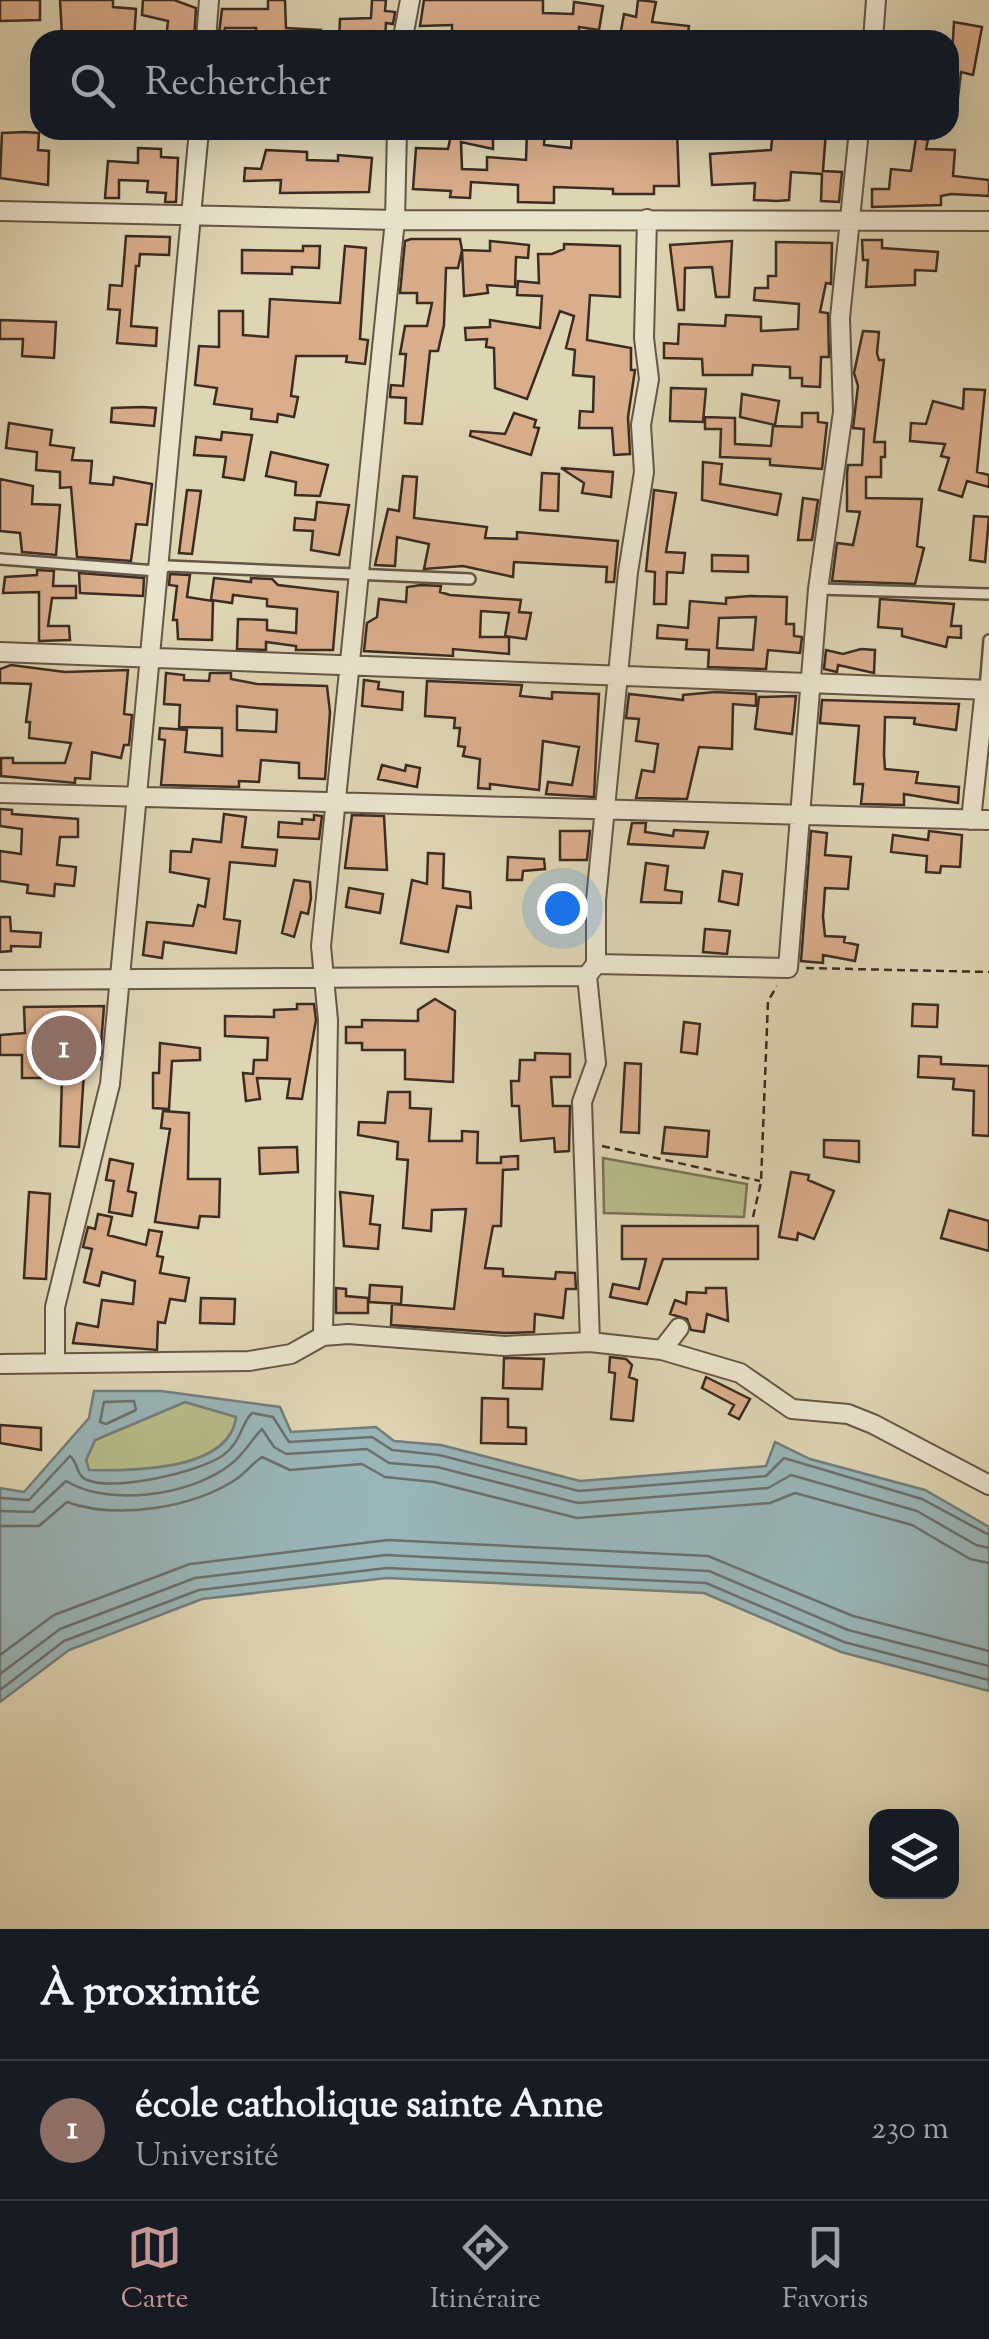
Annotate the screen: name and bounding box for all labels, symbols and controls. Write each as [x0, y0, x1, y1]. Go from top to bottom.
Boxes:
search box [30, 30, 959, 140]
icon: search [65, 58, 120, 113]
text: Rechercher [145, 58, 331, 112]
your location [537, 883, 588, 934]
pin: 1 [32, 1010, 96, 1086]
map controls [869, 1809, 959, 1899]
button: layers [869, 1809, 959, 1899]
text: À proximité [40, 1964, 260, 2024]
text: école catholique sainte Anne [135, 2080, 603, 2134]
text: 1 [67, 2107, 78, 2153]
text: 230 m [871, 2107, 949, 2153]
text: Université [135, 2134, 279, 2180]
tab: Carte [121, 2220, 189, 2320]
tab: Itinéraire [430, 2220, 541, 2320]
tab: Favoris [782, 2220, 868, 2320]

